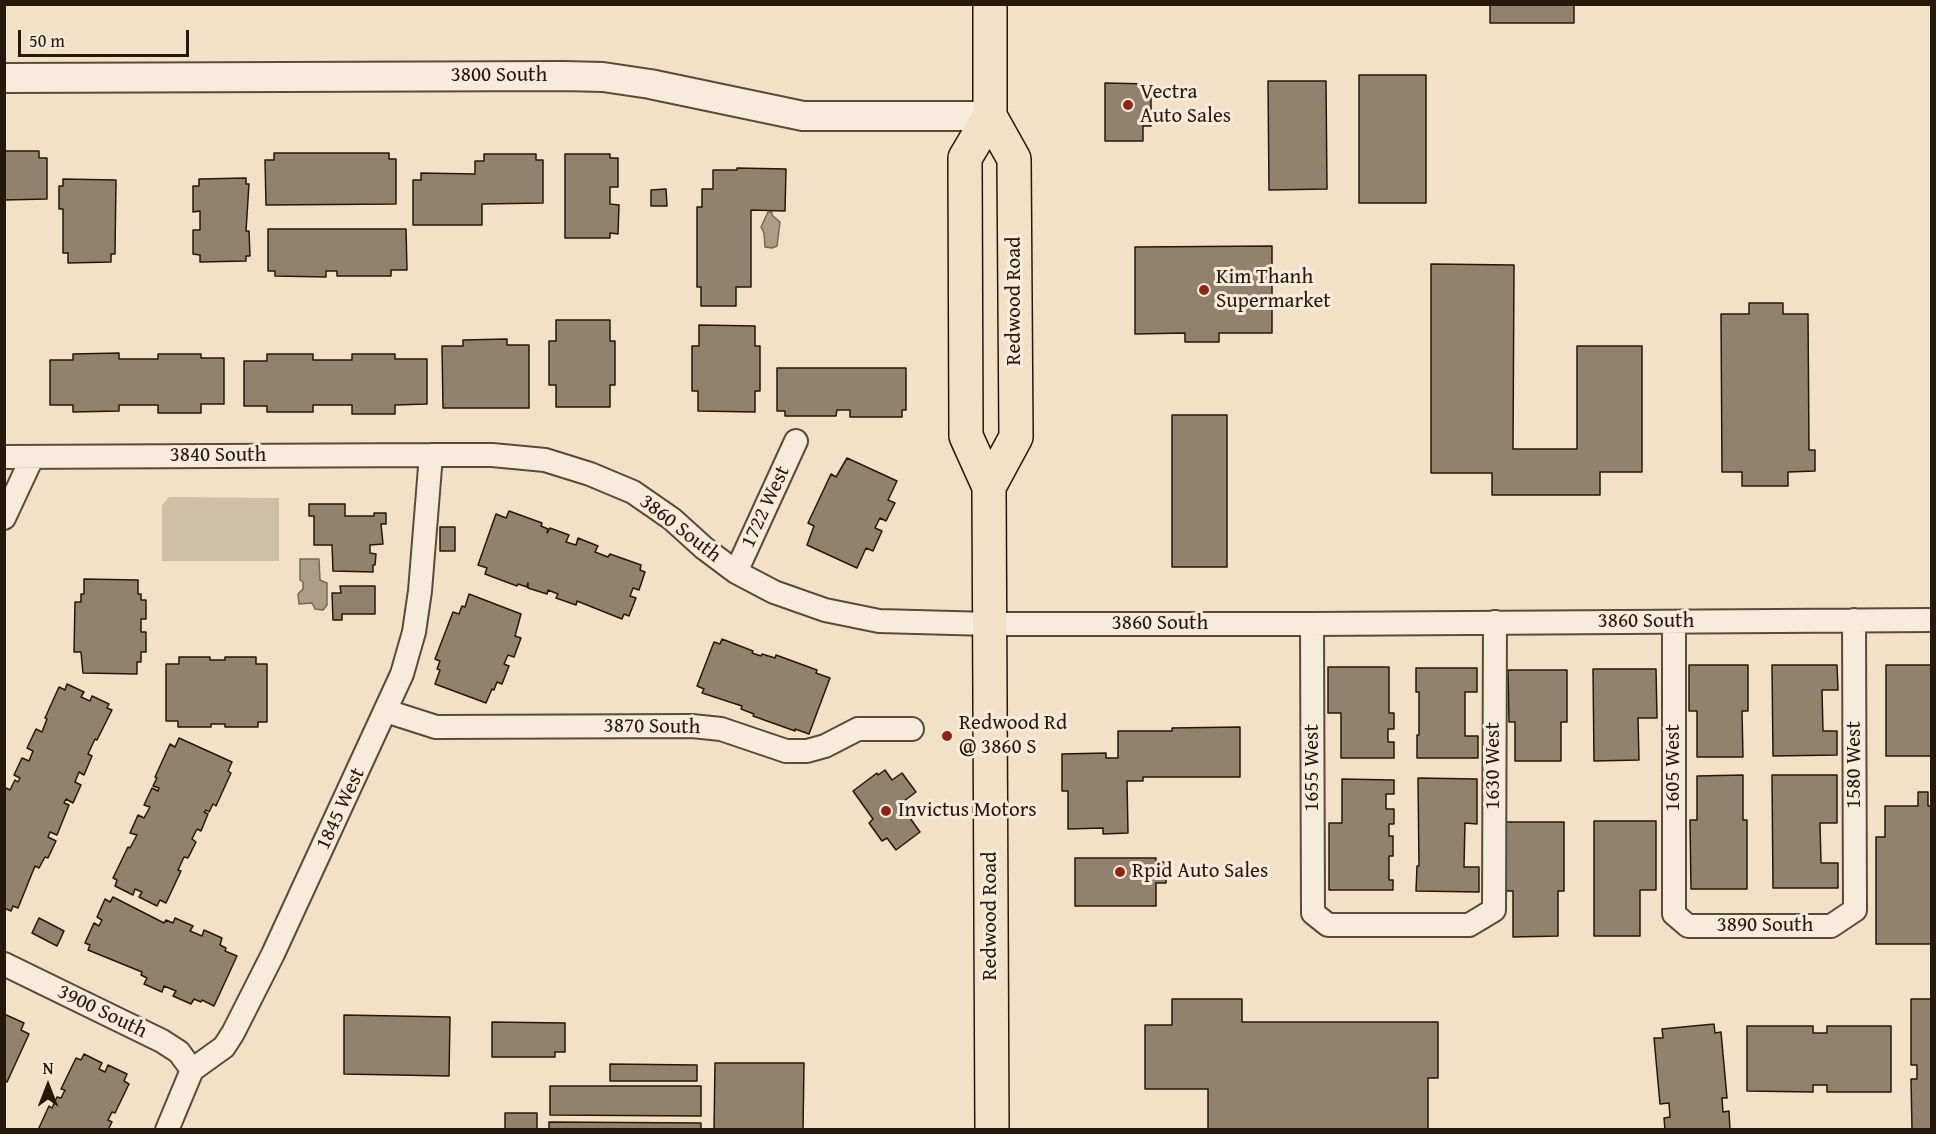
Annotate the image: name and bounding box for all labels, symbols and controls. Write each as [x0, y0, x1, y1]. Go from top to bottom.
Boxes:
scale bar [21, 18, 192, 56]
text: 50 m [29, 27, 65, 54]
street label: 3800 South [451, 63, 547, 89]
place label: Vectra Auto Sales [1140, 80, 1231, 130]
marker: Vectra Auto Sales [1121, 98, 1135, 112]
street label: Redwood Road [1002, 237, 1028, 365]
place label: Kim Thanh Supermarket [1216, 265, 1331, 315]
marker: Kim Thanh Supermarket [1197, 283, 1211, 297]
street label: 3840 South [170, 443, 266, 469]
street label: 1722 West [736, 462, 796, 552]
street label: 3860 South [634, 489, 726, 569]
street label: 3860 South [1598, 609, 1694, 635]
street label: 3860 South [1112, 611, 1208, 637]
place label: Redwood Rd @ 3860 S [959, 711, 1067, 761]
street label: 3870 South [603, 714, 701, 740]
street label: 1580 West [1842, 721, 1868, 809]
street label: 1630 West [1481, 722, 1507, 810]
street label: 1655 West [1300, 724, 1326, 812]
street label: 1605 West [1661, 724, 1687, 812]
marker: Redwood Rd @ 3860 S [940, 729, 954, 743]
street label: 1845 West [311, 764, 371, 854]
place label: Invictus Motors [898, 798, 1037, 824]
marker: Invictus Motors [879, 804, 893, 818]
street label: Redwood Road [978, 852, 1004, 980]
place label: Rpid Auto Sales [1132, 859, 1268, 885]
marker: Rpid Auto Sales [1113, 865, 1127, 879]
street label: 3890 South [1717, 913, 1813, 939]
street label: 3900 South [53, 980, 151, 1044]
north arrow [18, 1056, 78, 1116]
text: N [43, 1056, 53, 1080]

